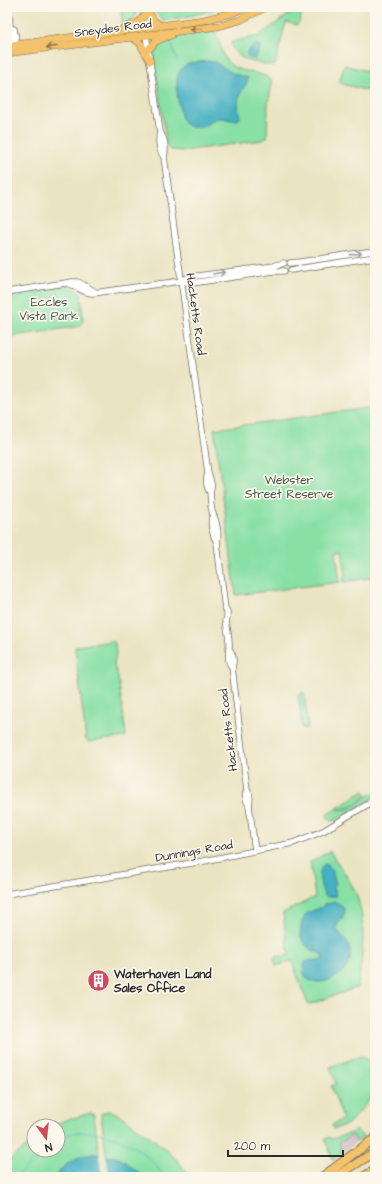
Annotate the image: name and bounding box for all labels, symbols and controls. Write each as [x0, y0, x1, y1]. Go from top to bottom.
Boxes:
street label: Sneydes Road [73, 15, 153, 43]
one-way arrow [190, 25, 203, 33]
one-way arrow [46, 43, 59, 51]
one-way arrow [349, 250, 362, 258]
one-way arrow [212, 269, 225, 277]
street label: Hacketts Road [181, 272, 210, 356]
park label: Eccles Vista Park [20, 294, 79, 325]
park label: Webster Street Reserve [245, 472, 334, 503]
street label: Hacketts Road [215, 688, 242, 772]
street label: Dunnings Road [154, 836, 234, 868]
place label: Waterhaven Land Sales Office [113, 966, 212, 997]
building icon: Waterhaven Land Sales Office [86, 968, 112, 994]
north arrow [26, 1118, 66, 1158]
scale bar [228, 1132, 343, 1158]
text: 200 m [234, 1138, 271, 1155]
text: N [43, 1139, 54, 1155]

